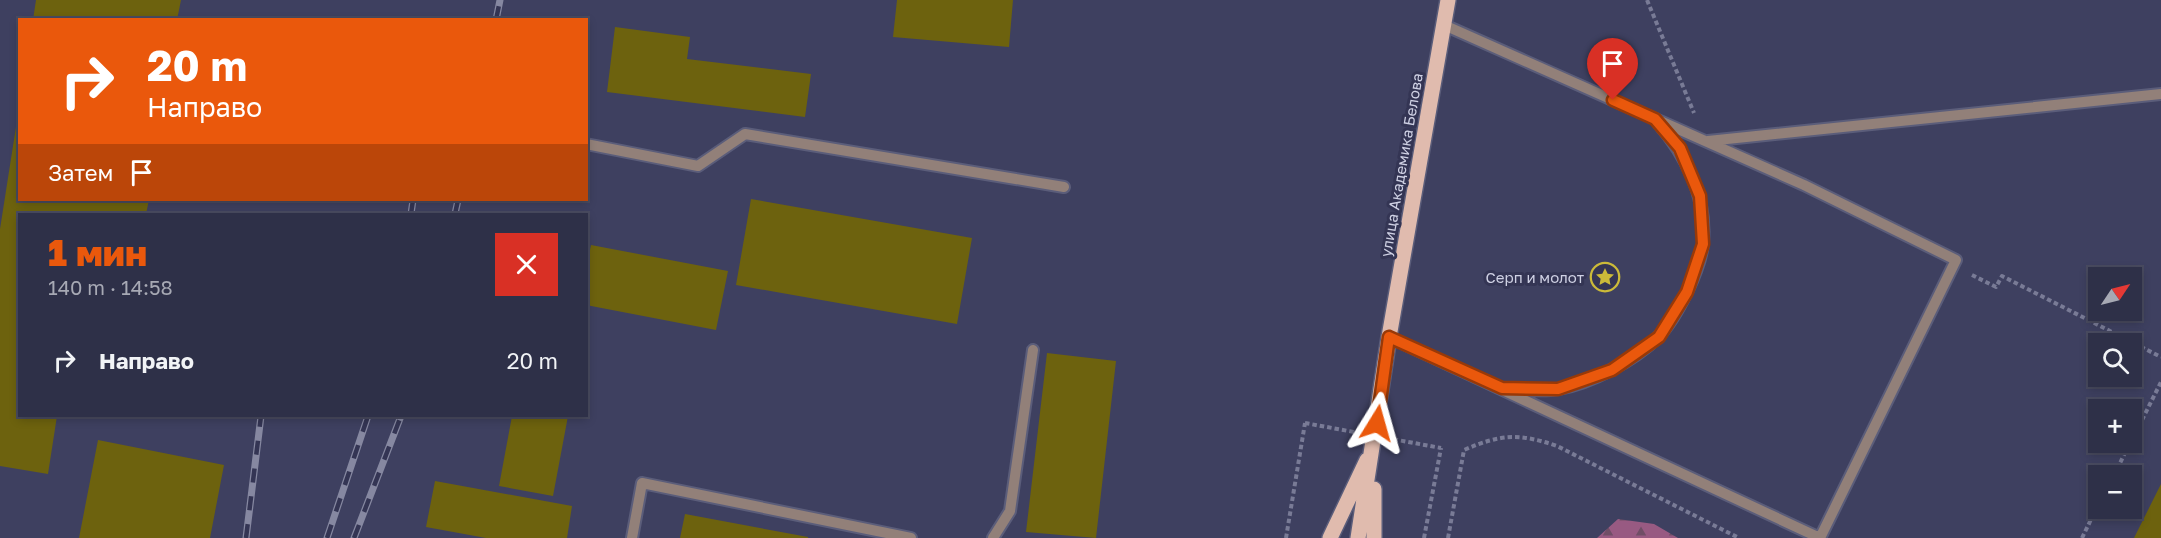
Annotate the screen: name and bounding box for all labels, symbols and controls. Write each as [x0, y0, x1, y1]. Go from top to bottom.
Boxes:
pin [1587, 38, 1638, 100]
text: 20 m [147, 40, 247, 90]
icon: right [48, 42, 126, 120]
icon: arrive [1596, 47, 1629, 80]
street label: улица Академика Белова [1376, 72, 1426, 258]
text: Направо [147, 91, 262, 123]
icon: arrive [125, 156, 158, 189]
text: Затем [48, 159, 113, 186]
text: 1 мин [48, 231, 147, 274]
button: close [495, 233, 558, 296]
place icon: Серп и молот [1589, 261, 1621, 293]
north arrow [2088, 267, 2142, 321]
map controls [2088, 267, 2142, 519]
place label: Серп и молот [1486, 268, 1585, 286]
text: 140 m · 14:58 [48, 275, 173, 299]
button: search [2088, 333, 2142, 387]
icon: right [48, 344, 81, 377]
text: Направо [99, 347, 194, 374]
text: 20 m [507, 347, 558, 374]
position arrow [1345, 391, 1409, 455]
button: + [2088, 399, 2142, 453]
button: − [2088, 465, 2142, 519]

